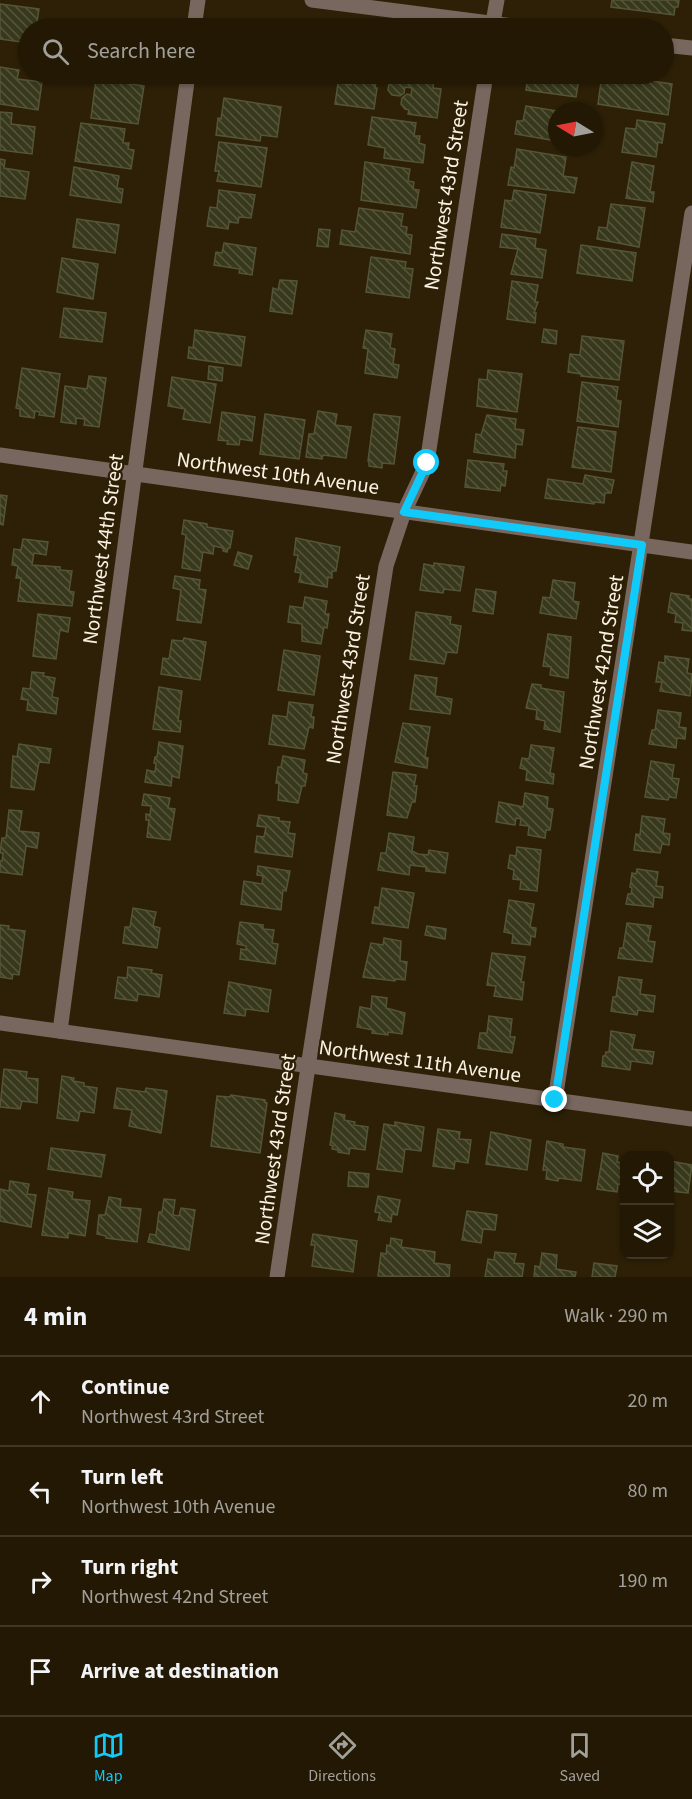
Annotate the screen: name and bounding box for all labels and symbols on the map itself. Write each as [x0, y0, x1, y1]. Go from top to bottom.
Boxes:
street label: Northwest 43rd Street [416, 98, 476, 292]
north arrow [548, 102, 602, 156]
street label: Northwest 10th Avenue [175, 444, 381, 502]
route start [413, 449, 439, 475]
street label: Northwest 44th Street [75, 452, 131, 646]
street label: Northwest 43rd Street [318, 572, 378, 766]
street label: Northwest 42nd Street [571, 572, 631, 772]
street label: Northwest 11th Avenue [317, 1032, 523, 1090]
street label: Northwest 43rd Street [247, 1052, 303, 1246]
route end [541, 1086, 567, 1112]

